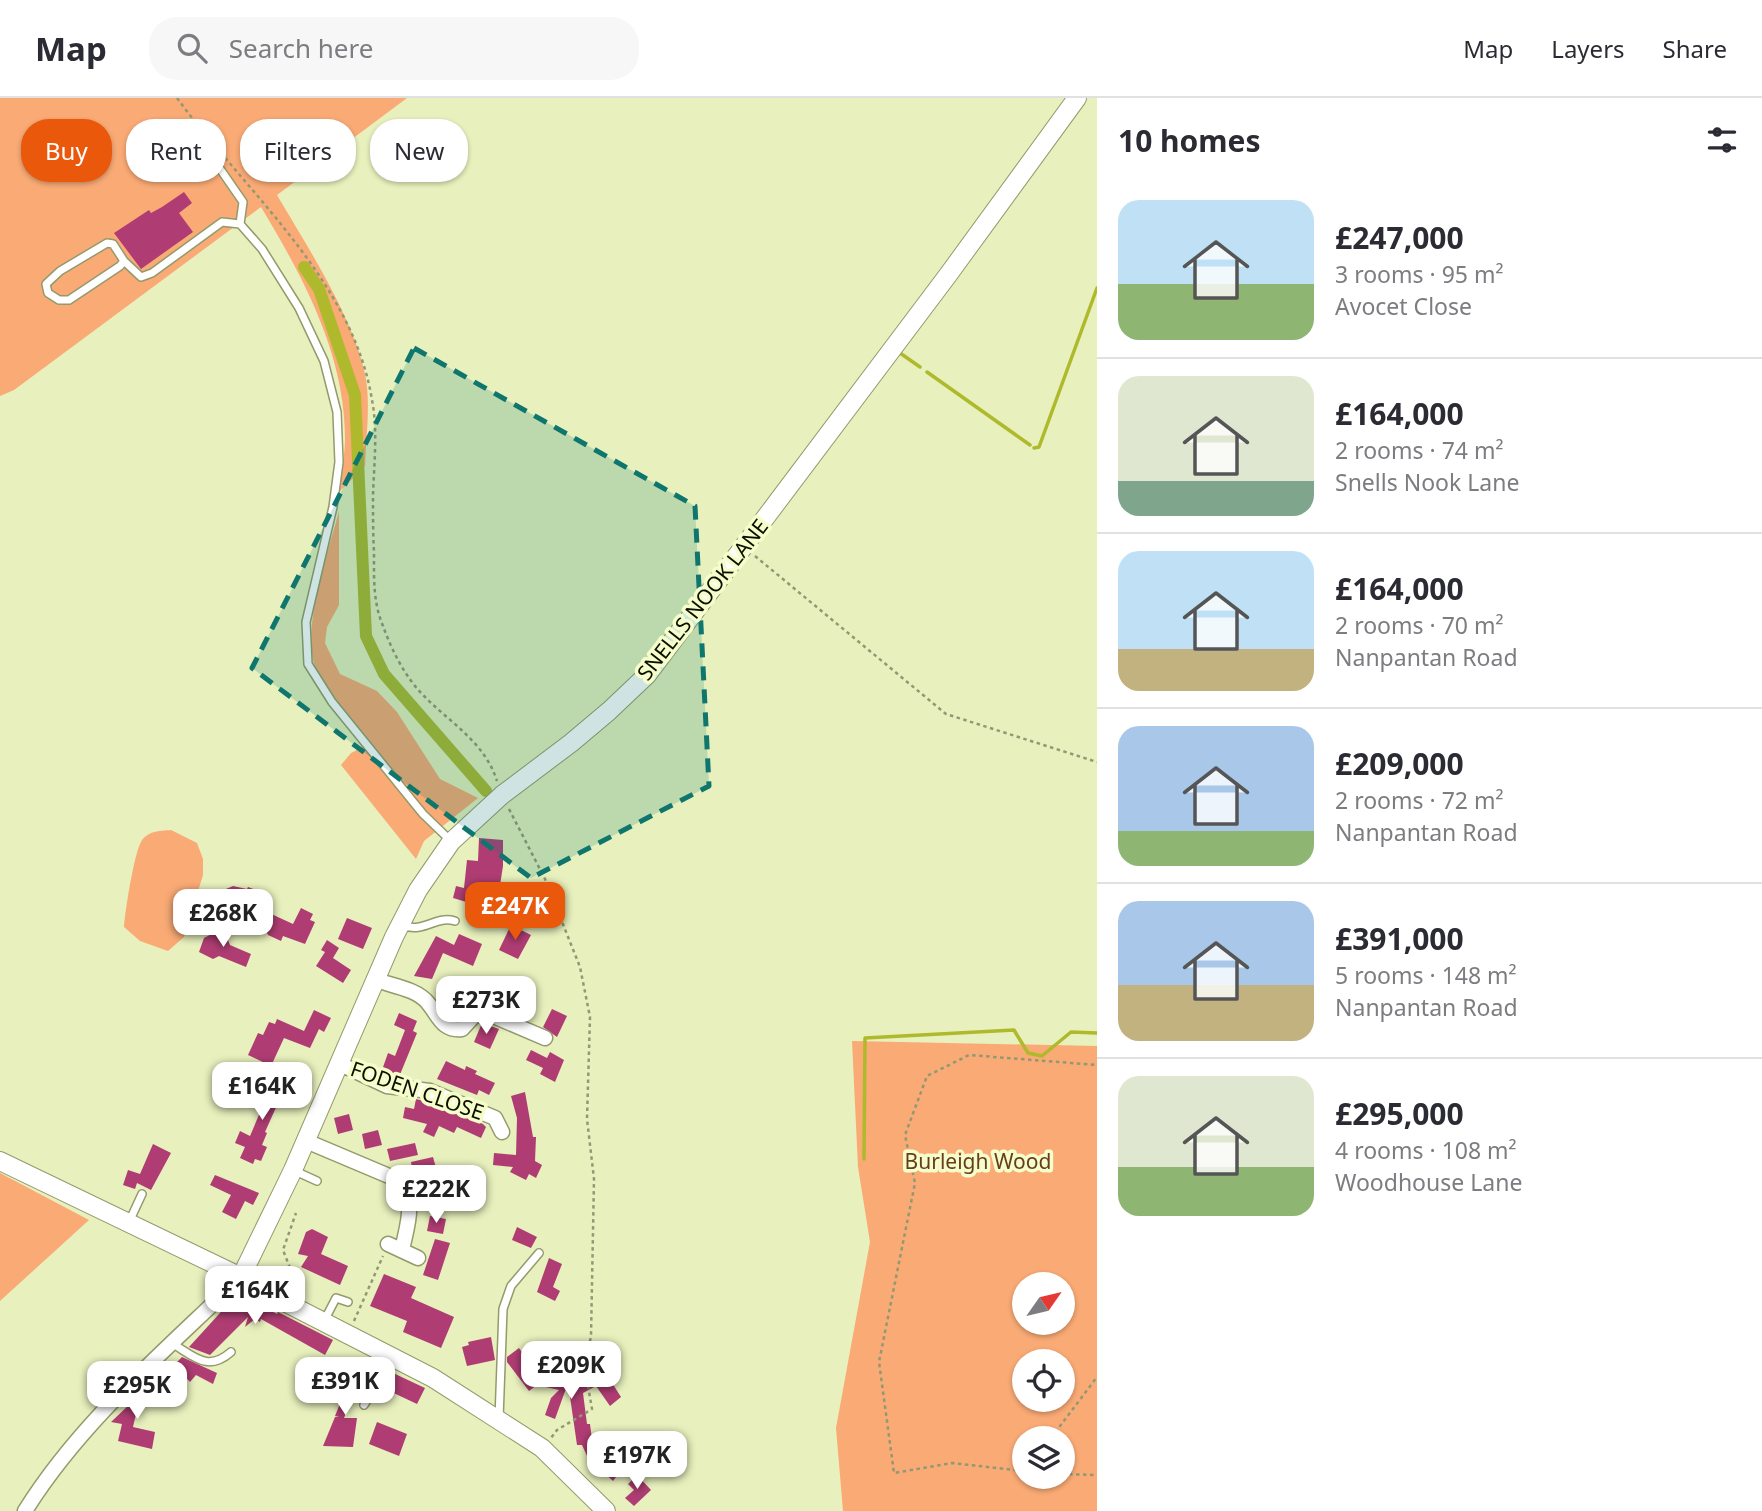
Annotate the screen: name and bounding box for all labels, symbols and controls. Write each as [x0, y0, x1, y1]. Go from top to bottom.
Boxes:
search box [149, 17, 639, 80]
text: Map [35, 26, 107, 71]
icon: search [173, 29, 211, 67]
text: Search here [229, 30, 373, 66]
text: Map [1463, 32, 1513, 65]
text: Layers [1551, 32, 1625, 65]
text: Share [1663, 32, 1727, 65]
chip: Buy [21, 119, 112, 182]
chip: Rent [126, 119, 226, 182]
chip: Filters [240, 119, 356, 182]
chip: New [370, 119, 468, 182]
text: 10 homes [1118, 120, 1261, 161]
icon: filters [1703, 121, 1741, 159]
text: £247,000 [1335, 217, 1464, 258]
icon: home [1174, 228, 1258, 312]
text: 3 rooms · 95 m² [1335, 258, 1504, 290]
text: Avocet Close [1335, 290, 1472, 322]
text: £164,000 [1335, 393, 1464, 434]
icon: home [1174, 404, 1258, 488]
text: 2 rooms · 74 m² [1335, 434, 1504, 466]
text: Snells Nook Lane [1335, 466, 1519, 498]
street label: SNELLS NOOK LANE [630, 513, 774, 686]
text: £164,000 [1335, 568, 1464, 609]
icon: home [1174, 579, 1258, 663]
text: 2 rooms · 70 m² [1335, 609, 1504, 641]
text: Nanpantan Road [1335, 641, 1518, 673]
text: £209,000 [1335, 743, 1464, 784]
icon: home [1174, 754, 1258, 838]
text: 2 rooms · 72 m² [1335, 784, 1504, 816]
text: Nanpantan Road [1335, 816, 1518, 848]
pin: £247K [466, 882, 564, 942]
text: £247K [481, 889, 549, 921]
pin: £268K [174, 890, 272, 949]
text: £268K [189, 896, 257, 928]
text: £391,000 [1335, 918, 1464, 959]
icon: home [1174, 929, 1258, 1013]
text: 5 rooms · 148 m² [1335, 959, 1517, 991]
pin: £273K [437, 976, 535, 1036]
text: £273K [452, 983, 520, 1015]
text: Nanpantan Road [1335, 991, 1518, 1023]
street label: FODEN CLOSE [347, 1054, 488, 1126]
pin: £164K [213, 1062, 311, 1122]
text: £164K [228, 1069, 296, 1101]
text: £295,000 [1335, 1093, 1464, 1134]
icon: home [1174, 1104, 1258, 1188]
text: 4 rooms · 108 m² [1335, 1134, 1517, 1166]
park label: Burleigh Wood [905, 1147, 1051, 1175]
pin: £222K [387, 1166, 485, 1225]
text: Woodhouse Lane [1335, 1166, 1522, 1198]
text: £222K [402, 1172, 470, 1204]
pin: £164K [206, 1266, 304, 1326]
north arrow [1012, 1272, 1074, 1335]
map controls [1012, 1272, 1075, 1489]
text: £164K [221, 1273, 289, 1305]
pin: £209K [522, 1342, 620, 1401]
text: £209K [537, 1348, 605, 1380]
button: locate [1012, 1349, 1075, 1412]
pin: £391K [296, 1358, 394, 1417]
pin: £295K [88, 1362, 186, 1421]
text: £391K [311, 1364, 379, 1396]
text: £295K [103, 1368, 171, 1400]
button: layers [1012, 1426, 1075, 1489]
pin: £197K [588, 1432, 686, 1491]
text: £197K [603, 1438, 671, 1470]

